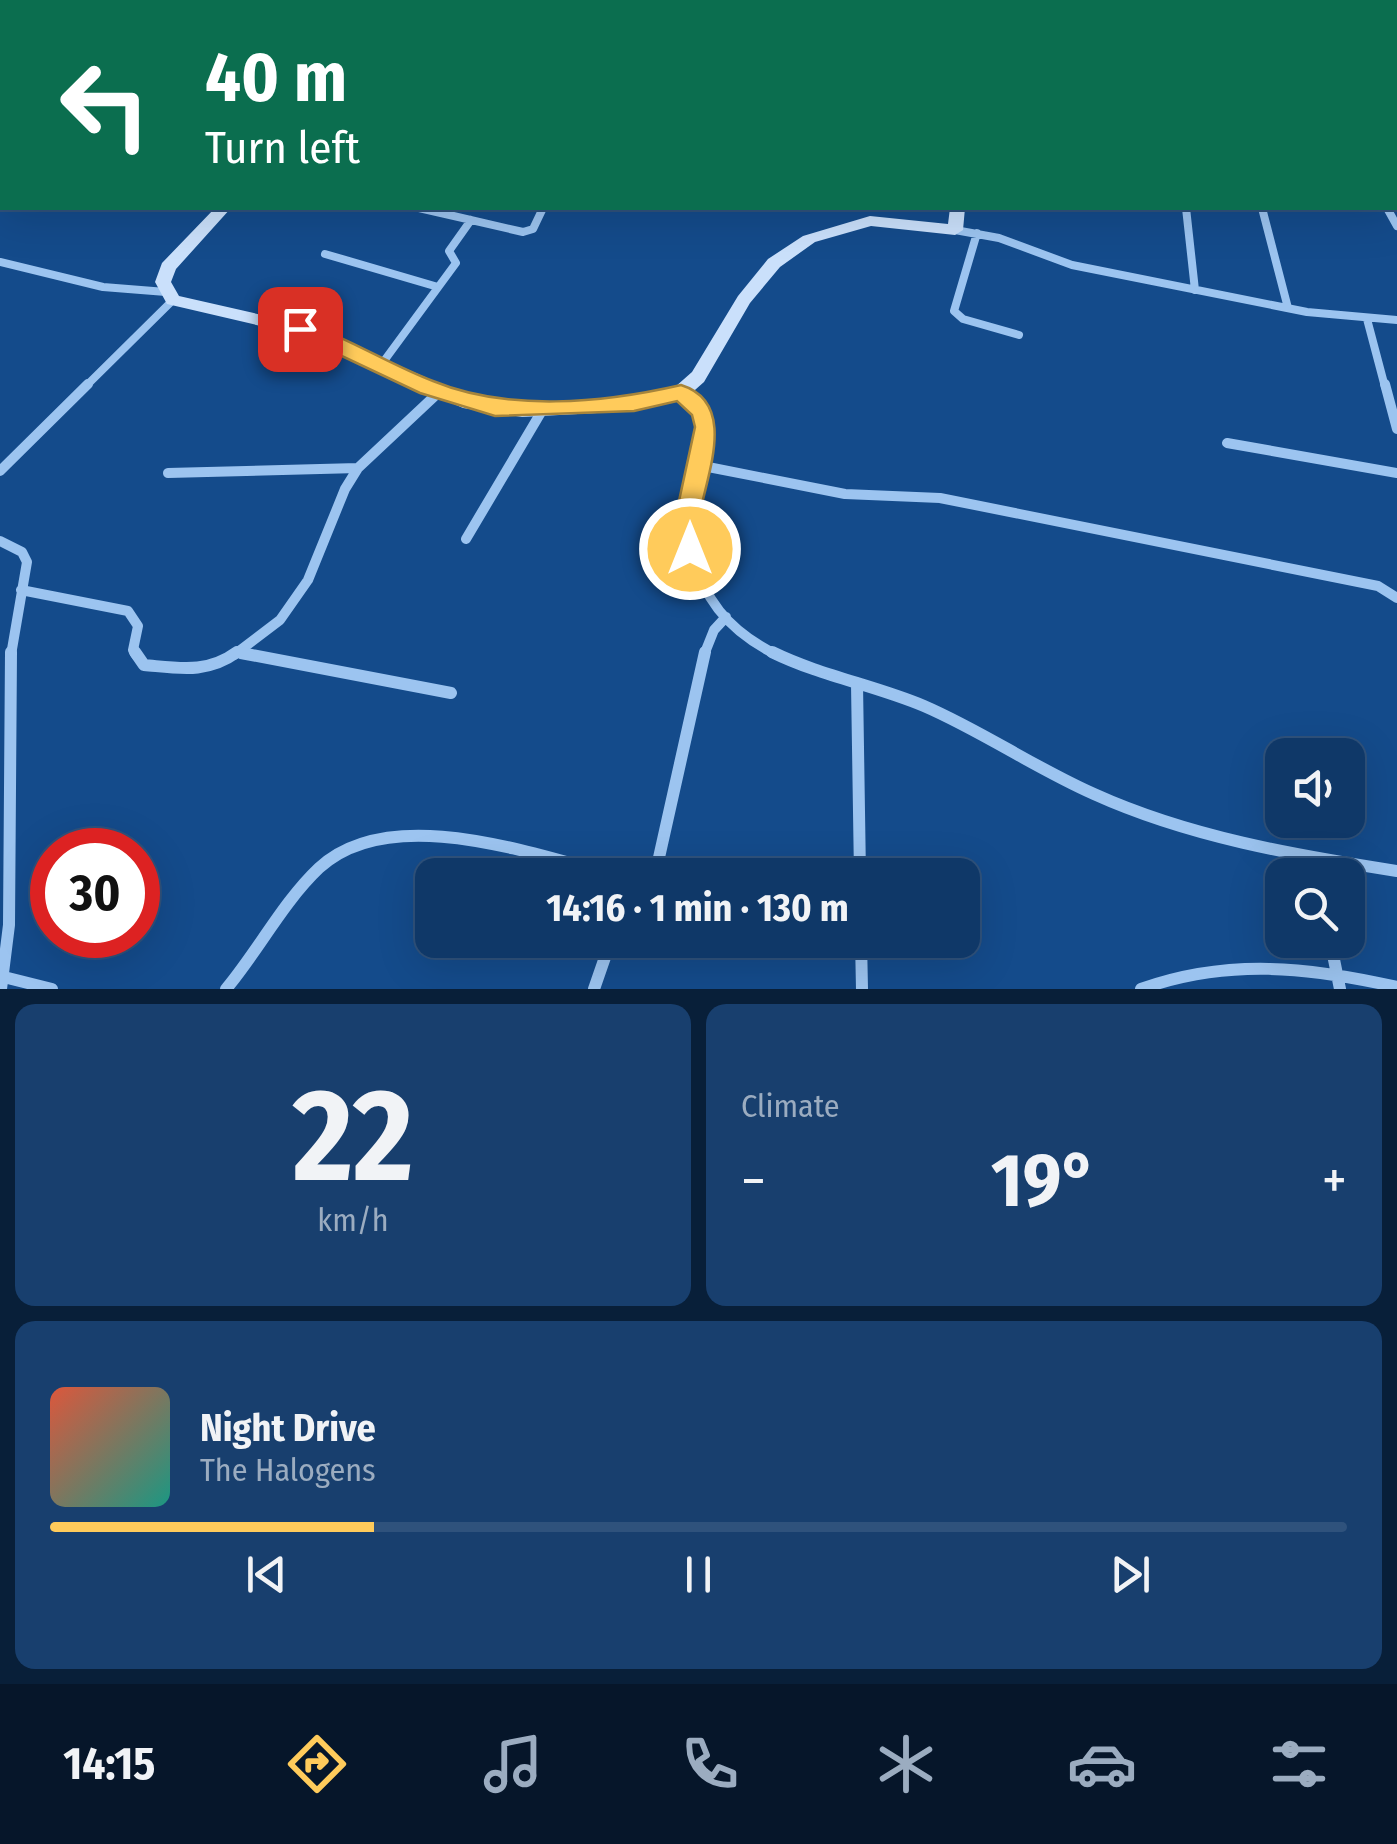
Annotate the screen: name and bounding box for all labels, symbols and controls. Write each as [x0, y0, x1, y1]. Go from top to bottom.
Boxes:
text: 40 m [205, 36, 347, 120]
icon: left [40, 40, 170, 170]
text: Turn left [205, 121, 360, 175]
pin [258, 287, 343, 372]
icon: arrive [273, 302, 328, 357]
position arrow [638, 497, 742, 601]
map controls [1265, 738, 1365, 958]
button: sound [1265, 738, 1365, 838]
speed limit sign: 30 [30, 828, 160, 958]
button: search [1265, 858, 1365, 958]
text: 14:16 · 1 min · 130 m [546, 885, 849, 931]
text: 22 [293, 1058, 413, 1214]
text: Climate [741, 1087, 840, 1125]
text: 19° [991, 1136, 1097, 1226]
text: − [741, 1148, 766, 1214]
text: + [1322, 1148, 1347, 1214]
text: km/h [317, 1201, 389, 1239]
text: Night Drive [200, 1405, 376, 1451]
text: The Halogens [200, 1451, 376, 1489]
icon: previous [239, 1547, 294, 1602]
icon: pause [671, 1547, 726, 1602]
icon: next [1103, 1547, 1158, 1602]
icon: directions [282, 1729, 352, 1799]
icon: music [478, 1729, 548, 1799]
icon: phone [675, 1729, 745, 1799]
icon: climate [871, 1729, 941, 1799]
icon: car [1067, 1729, 1137, 1799]
icon: filters [1264, 1729, 1334, 1799]
text: 14:15 [63, 1737, 155, 1791]

